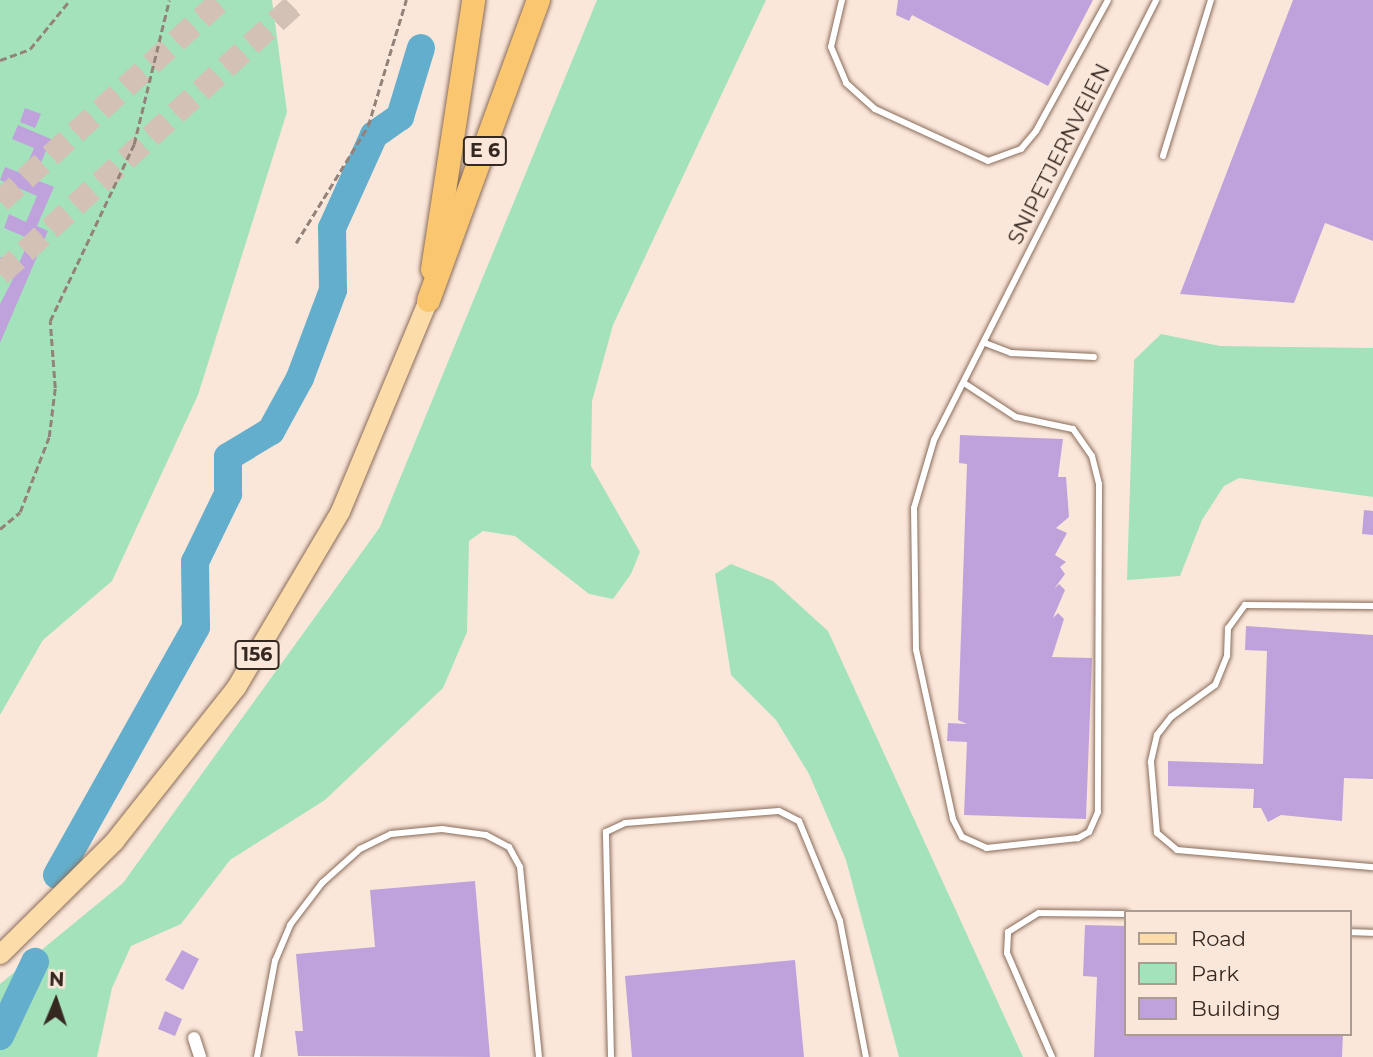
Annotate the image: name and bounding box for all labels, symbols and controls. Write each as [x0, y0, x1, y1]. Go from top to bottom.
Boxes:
street label: SNIPETJERNVEIEN [1002, 59, 1116, 249]
road number: E 6 [462, 136, 508, 167]
road number: 156 [234, 640, 280, 670]
legend [1124, 910, 1352, 1036]
text: Road [1191, 926, 1246, 951]
text: Park [1191, 961, 1239, 986]
north arrow [21, 966, 91, 1036]
text: N [49, 968, 65, 991]
text: Building [1191, 996, 1281, 1021]

